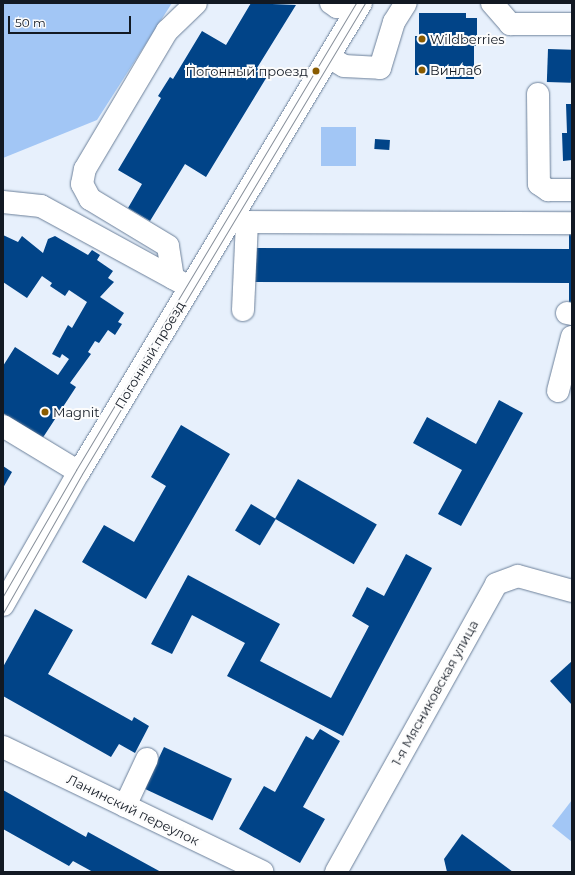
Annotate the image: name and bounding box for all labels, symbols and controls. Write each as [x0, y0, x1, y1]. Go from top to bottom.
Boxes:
scale bar [10, 8, 133, 34]
text: 50 m [15, 15, 46, 30]
place label: Wildberries [430, 31, 505, 47]
marker: Wildberries [417, 34, 427, 44]
place label: Винлаб [430, 62, 482, 78]
place label: Погонный проезд [185, 63, 308, 79]
marker: Винлаб [417, 65, 427, 75]
marker: Погонный проезд [311, 66, 321, 76]
street label: Погонный проезд [112, 298, 188, 412]
place label: Magnit [53, 404, 99, 420]
marker: Magnit [40, 407, 50, 417]
street label: 1-я Мясниковская улица [388, 618, 482, 768]
street label: Ланинский переулок [64, 771, 202, 849]

